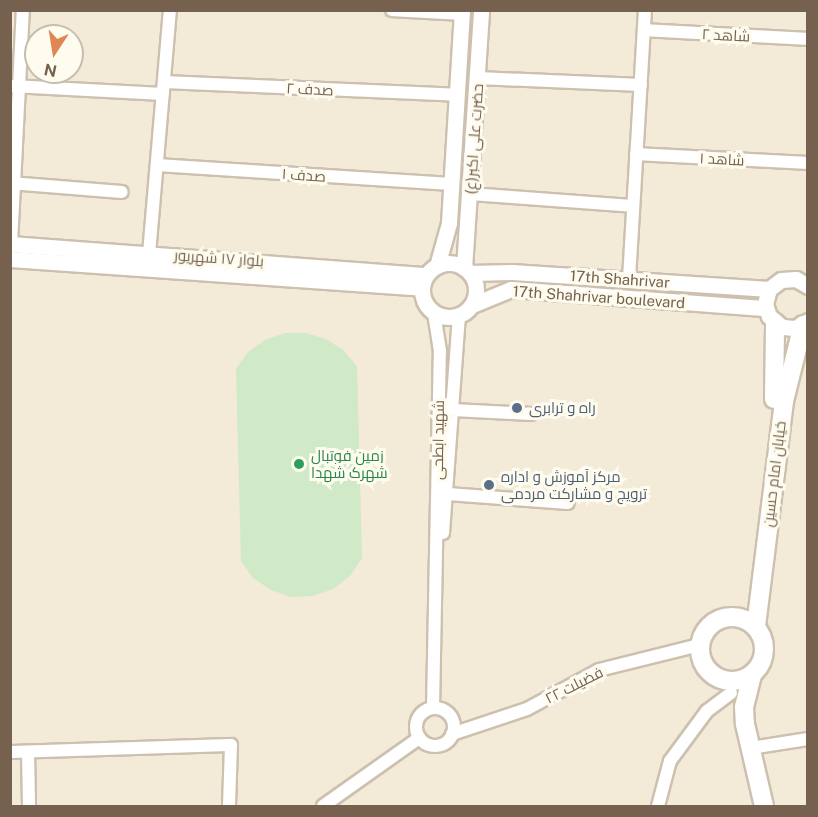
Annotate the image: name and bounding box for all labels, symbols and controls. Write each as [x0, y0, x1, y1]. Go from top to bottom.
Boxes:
north arrow [24, 24, 84, 84]
street label: شاهد ۲ [701, 25, 751, 45]
text: N [42, 60, 59, 81]
street label: صدف ۲ [286, 79, 334, 99]
street label: حضرت علی اکبر(ع) [461, 83, 487, 195]
street label: شاهد ۱ [699, 149, 745, 169]
street label: صدف ۱ [281, 164, 327, 186]
street label: بلوار ۱۷ شهریور [173, 246, 265, 270]
street label: 17th Shahrivar [570, 267, 670, 291]
street label: 17th Shahrivar boulevard [512, 282, 686, 312]
place label: راه و ترابری [529, 399, 596, 417]
street label: شهید ابطحی [428, 400, 448, 480]
marker: راه و ترابری [510, 401, 524, 415]
street label: خیابان امام حسین [759, 420, 789, 528]
place label: زمین فوتبال شهرک شهدا [311, 446, 388, 481]
marker: زمین فوتبال شهرک شهدا [292, 457, 306, 471]
place label: مرکز آموزش و اداره ترویج و مشارکت مردمی [501, 467, 647, 502]
marker: مرکز آموزش و اداره ترویج و مشارکت مردمی [482, 478, 496, 492]
street label: فضیلت ۲۲ [542, 663, 606, 707]

